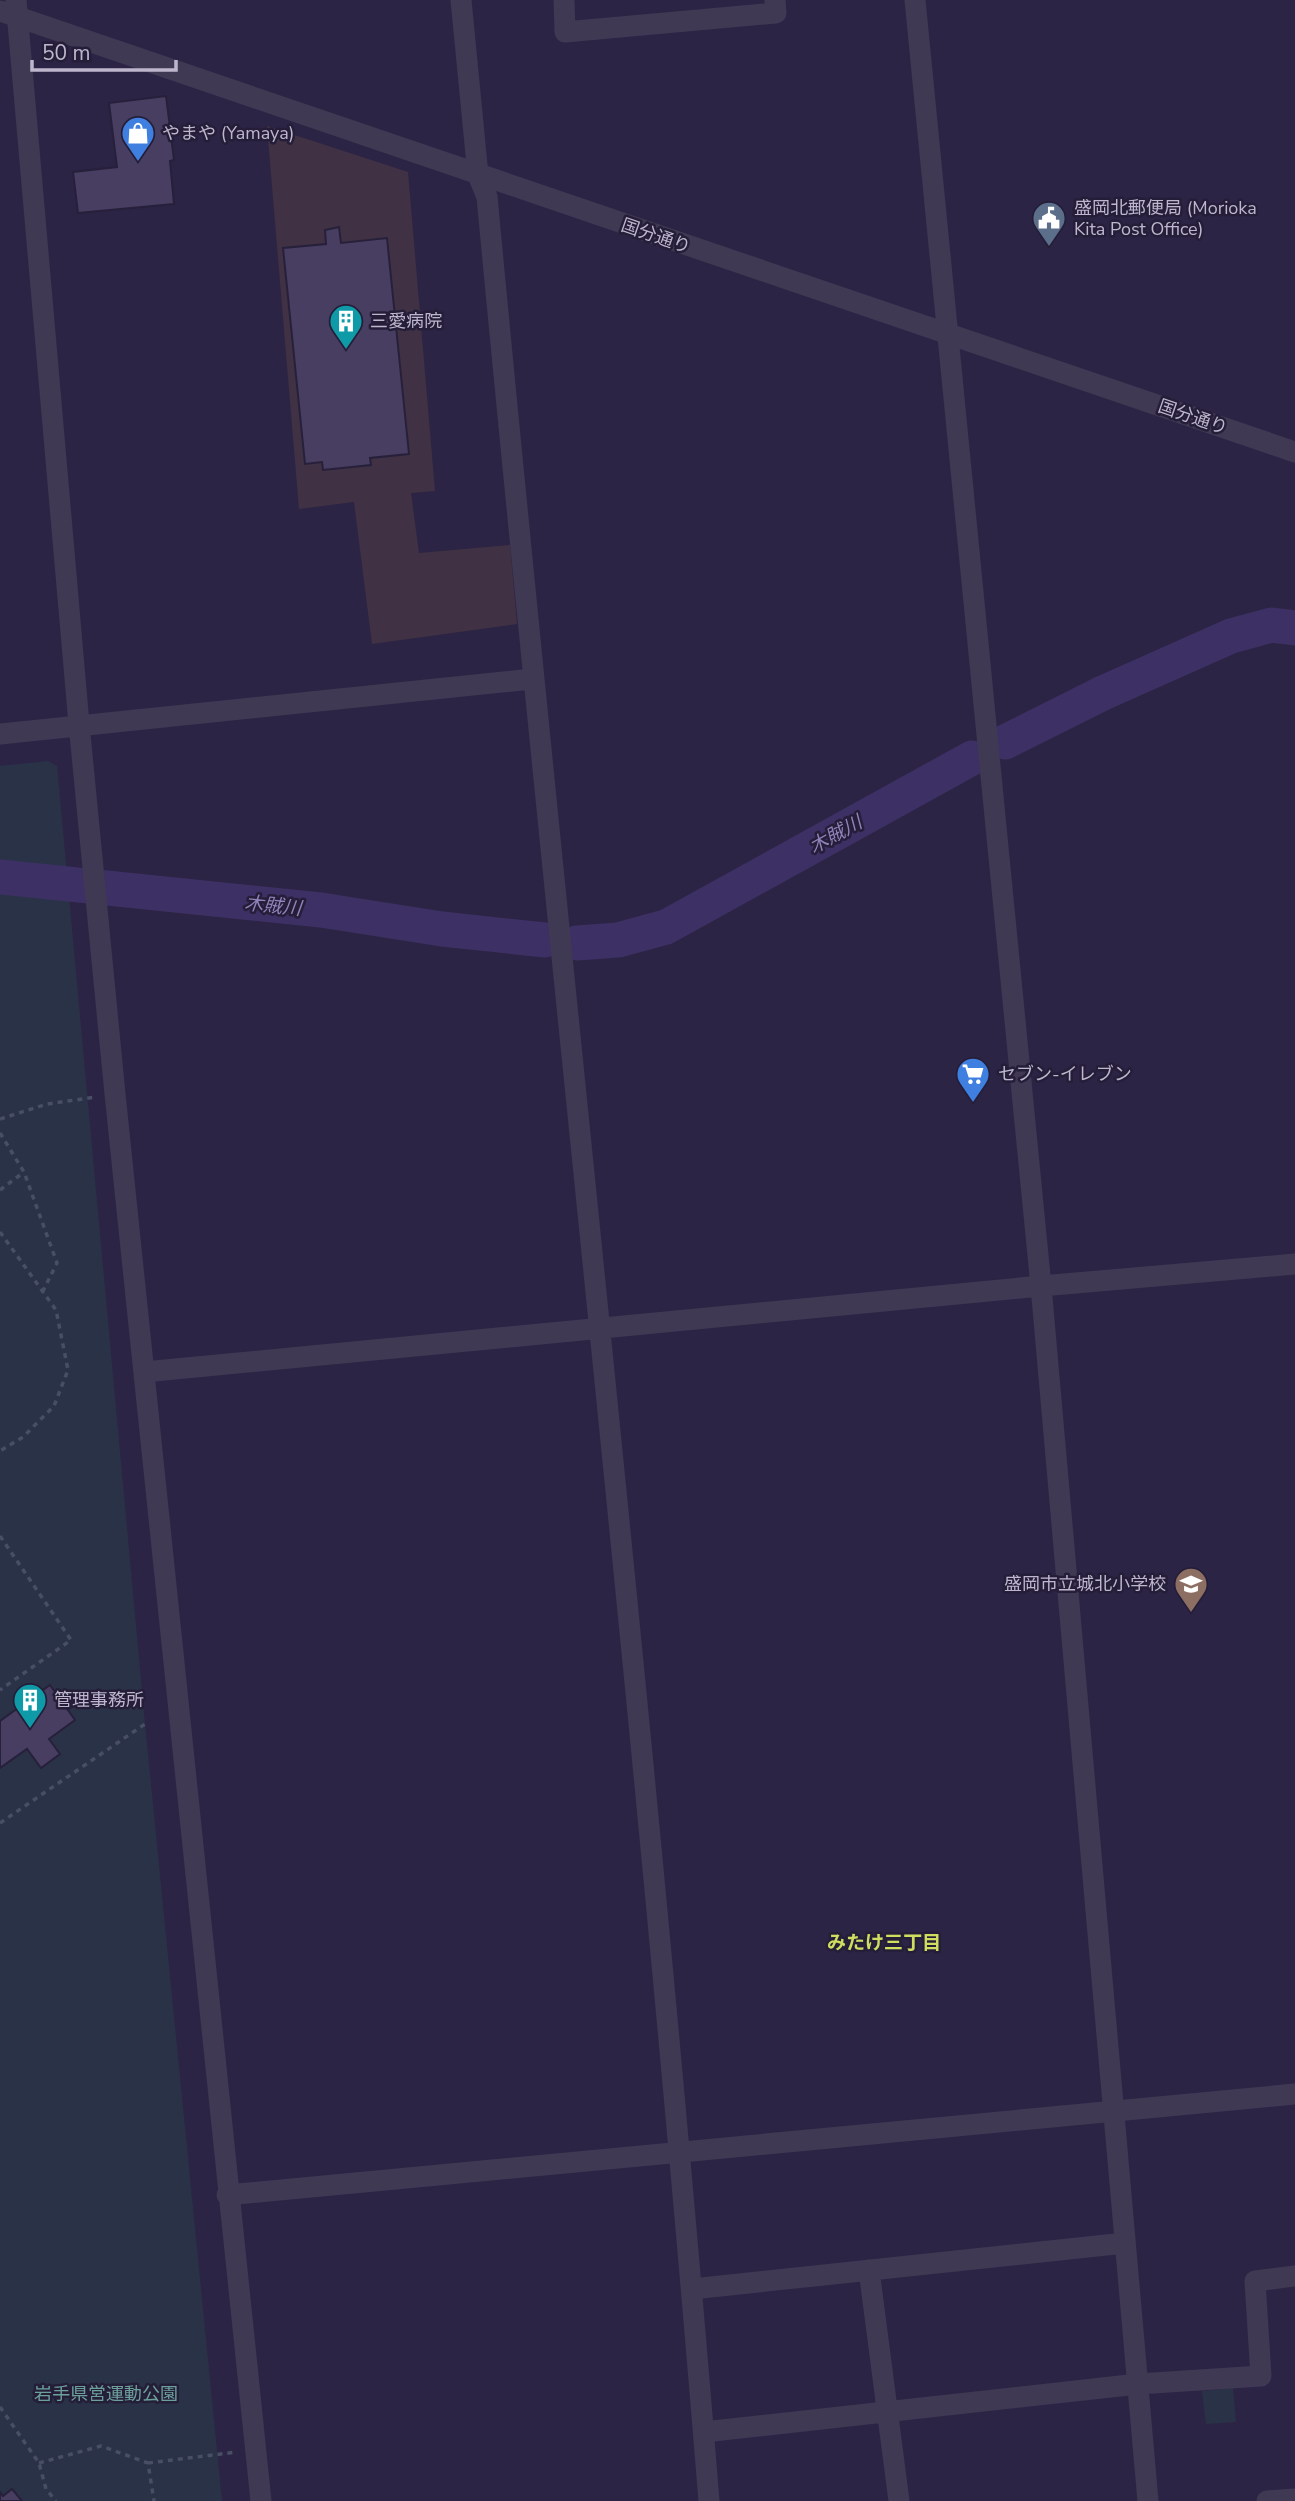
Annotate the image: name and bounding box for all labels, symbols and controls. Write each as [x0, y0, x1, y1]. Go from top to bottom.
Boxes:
scale bar [32, 28, 175, 72]
text: 50 m [42, 39, 91, 67]
shop icon: やまや (Yamaya) [119, 114, 157, 163]
place label: やまや (Yamaya) [162, 121, 294, 145]
place label: 盛岡北郵便局 (Morioka Kita Post Office) [1074, 196, 1257, 241]
public building icon: 盛岡北郵便局 (Morioka Kita Post Office) [1030, 199, 1068, 248]
street label: 国分通り [618, 213, 694, 259]
building icon: 三愛病院 [327, 302, 365, 351]
place label: 三愛病院 [370, 309, 442, 333]
street label: 国分通り [1155, 394, 1231, 440]
water label: 木賊川 [804, 809, 868, 860]
water label: 木賊川 [243, 890, 305, 922]
supermarket icon: セブン-イレブン [954, 1055, 992, 1104]
place label: セブン-イレブン [998, 1062, 1132, 1086]
school or university icon: 盛岡市立城北小学校 [1172, 1565, 1210, 1614]
place label: 盛岡市立城北小学校 [1004, 1572, 1166, 1596]
building icon: 管理事務所 [11, 1681, 49, 1730]
place label: 管理事務所 [54, 1688, 144, 1712]
district label: みたけ三丁目 [827, 1930, 941, 1956]
park label: 岩手県営運動公園 [34, 2382, 178, 2406]

